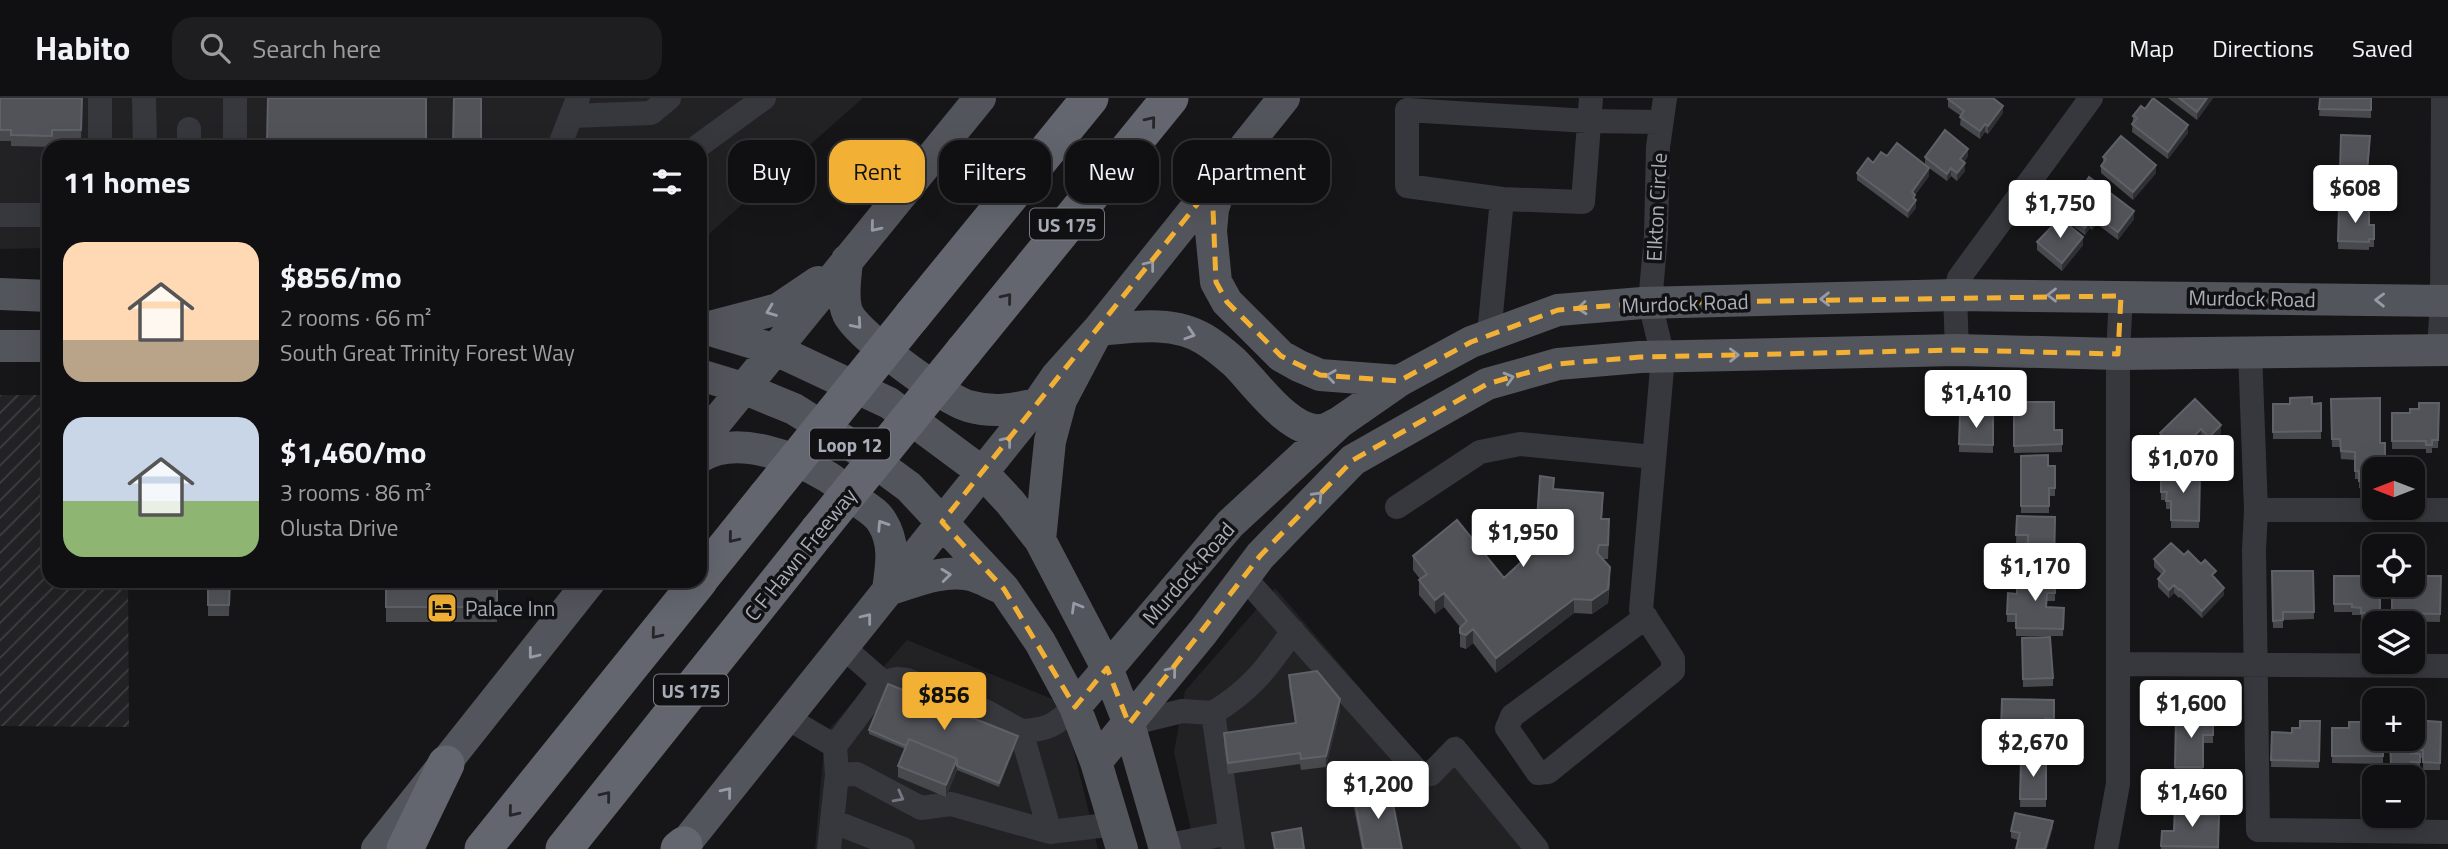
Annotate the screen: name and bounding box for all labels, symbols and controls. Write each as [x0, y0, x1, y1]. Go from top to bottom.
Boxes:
search box [172, 17, 662, 80]
text: Habito [35, 23, 130, 73]
icon: search [196, 29, 234, 67]
text: Search here [252, 29, 381, 68]
text: Map [2129, 30, 2174, 66]
text: Directions [2212, 30, 2314, 66]
text: Saved [2352, 30, 2413, 66]
one-way arrow [1143, 117, 1155, 130]
chip: Buy [728, 140, 815, 203]
chip: Rent [829, 140, 925, 203]
chip: Filters [939, 140, 1051, 203]
chip: New [1065, 140, 1159, 203]
chip: Apartment [1173, 140, 1330, 203]
street label: Elkton Circle [1637, 152, 1675, 262]
text: 11 homes [63, 159, 190, 205]
icon: filters [648, 163, 686, 201]
pin: $608 [2314, 166, 2396, 225]
text: $608 [2329, 170, 2381, 205]
pin: $1,750 [2003, 180, 2117, 240]
text: $1,750 [2025, 185, 2095, 220]
road number: US 175 [1030, 208, 1104, 240]
one-way arrow [870, 219, 883, 231]
text: $856/mo [280, 254, 402, 300]
one-way arrow [1142, 260, 1154, 273]
icon: home [119, 270, 203, 354]
street label: Murdock Road [2188, 281, 2316, 315]
street label: Murdock Road [1621, 285, 1749, 321]
one-way arrow [2047, 287, 2057, 303]
one-way arrow [1819, 291, 1830, 306]
one-way arrow [2374, 292, 2385, 307]
one-way arrow [999, 293, 1012, 305]
text: 2 rooms · 66 m² [280, 300, 431, 335]
one-way arrow [1576, 300, 1587, 315]
one-way arrow [765, 303, 777, 317]
one-way arrow [849, 316, 861, 329]
one-way arrow [1184, 325, 1196, 340]
text: South Great Trinity Forest Way [280, 335, 575, 370]
one-way arrow [1729, 347, 1740, 363]
one-way arrow [1325, 368, 1337, 383]
pin: $1,410 [1919, 370, 2033, 430]
one-way arrow [1503, 372, 1515, 386]
text: $1,410 [1941, 375, 2011, 410]
road number: Loop 12 [810, 428, 890, 460]
text: $1,460/mo [280, 429, 426, 475]
pin: $1,070 [2126, 436, 2240, 495]
one-way arrow [999, 437, 1011, 450]
text: $1,070 [2148, 440, 2218, 475]
icon: home [119, 445, 203, 529]
north arrow [2362, 457, 2426, 520]
map controls [2362, 457, 2425, 828]
text: 3 rooms · 86 m² [280, 475, 431, 510]
street label: C F Hawn Freeway [736, 480, 864, 628]
one-way arrow [1309, 492, 1322, 505]
text: Olusta Drive [280, 510, 398, 545]
pin: $1,950 [1466, 510, 1580, 569]
street label: Murdock Road [1134, 514, 1242, 632]
text: $1,950 [1488, 514, 1558, 549]
one-way arrow [878, 520, 891, 533]
one-way arrow [728, 531, 741, 543]
button: locate [2362, 534, 2425, 597]
pin: $1,170 [1978, 544, 2092, 603]
text: $1,170 [2000, 548, 2070, 583]
one-way arrow [941, 568, 952, 583]
hotel icon: Palace Inn [425, 591, 459, 625]
place label: Palace Inn [465, 592, 555, 624]
one-way arrow [1071, 602, 1084, 614]
button: layers [2362, 611, 2425, 674]
one-way arrow [858, 613, 871, 625]
one-way arrow [652, 626, 664, 639]
one-way arrow [529, 645, 541, 658]
one-way arrow [1164, 666, 1176, 679]
pin: $856 [903, 672, 985, 732]
road number: US 175 [654, 674, 728, 706]
text: $856 [918, 677, 970, 712]
pin: $1,600 [2134, 680, 2248, 740]
text: $1,600 [2156, 685, 2226, 720]
button: + [2362, 688, 2425, 751]
pin: $2,670 [1976, 720, 2090, 779]
text: $2,670 [1998, 724, 2068, 759]
pin: $1,200 [1321, 762, 1435, 821]
button: − [2362, 765, 2425, 828]
text: $1,200 [1343, 766, 1413, 801]
pin: $1,460 [2135, 770, 2249, 829]
text: $1,460 [2157, 774, 2227, 809]
one-way arrow [719, 787, 731, 800]
one-way arrow [892, 789, 905, 802]
one-way arrow [598, 791, 611, 803]
one-way arrow [509, 804, 522, 816]

